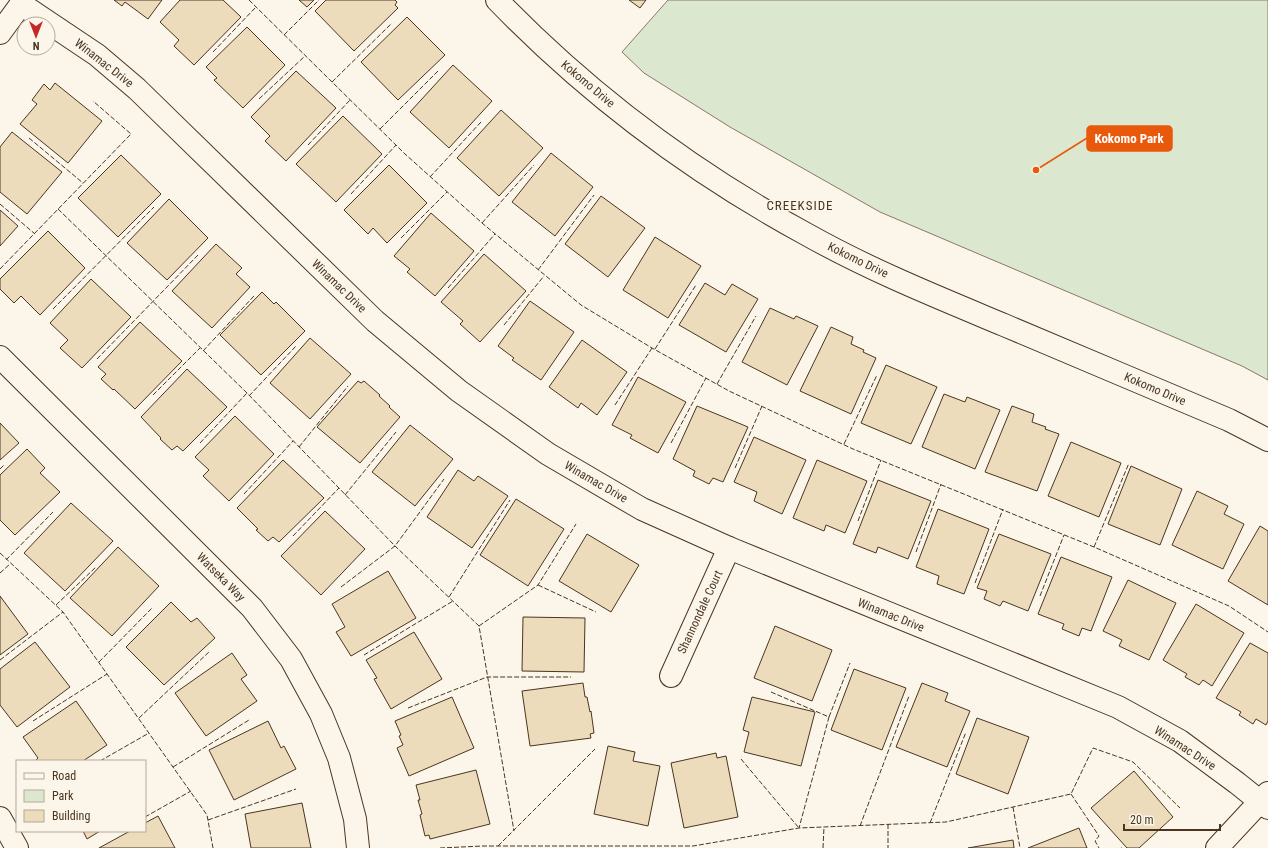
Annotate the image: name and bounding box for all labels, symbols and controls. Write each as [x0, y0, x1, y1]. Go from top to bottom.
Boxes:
north arrow [16, 16, 56, 56]
street label: Winamac Drive [72, 36, 136, 90]
text: N [32, 39, 39, 52]
street label: Kokomo Drive [558, 58, 618, 111]
callout: Kokomo Park [1087, 126, 1172, 151]
text: Kokomo Park [1094, 131, 1164, 146]
district label: CREEKSIDE [766, 198, 834, 213]
street label: Kokomo Drive [825, 239, 891, 281]
street label: Winamac Drive [309, 256, 369, 316]
street label: Kokomo Drive [1122, 370, 1188, 408]
street label: Winamac Drive [562, 458, 630, 506]
street label: Watseka Way [194, 550, 248, 604]
street label: Shannondale Court [675, 568, 726, 656]
street label: Winamac Drive [856, 595, 927, 635]
street label: Winamac Drive [1152, 723, 1219, 773]
legend [16, 760, 146, 832]
text: Road [52, 769, 76, 783]
text: Park [52, 789, 74, 803]
scale bar [1124, 806, 1220, 832]
text: Building [52, 809, 90, 823]
text: 20 m [1130, 813, 1154, 827]

